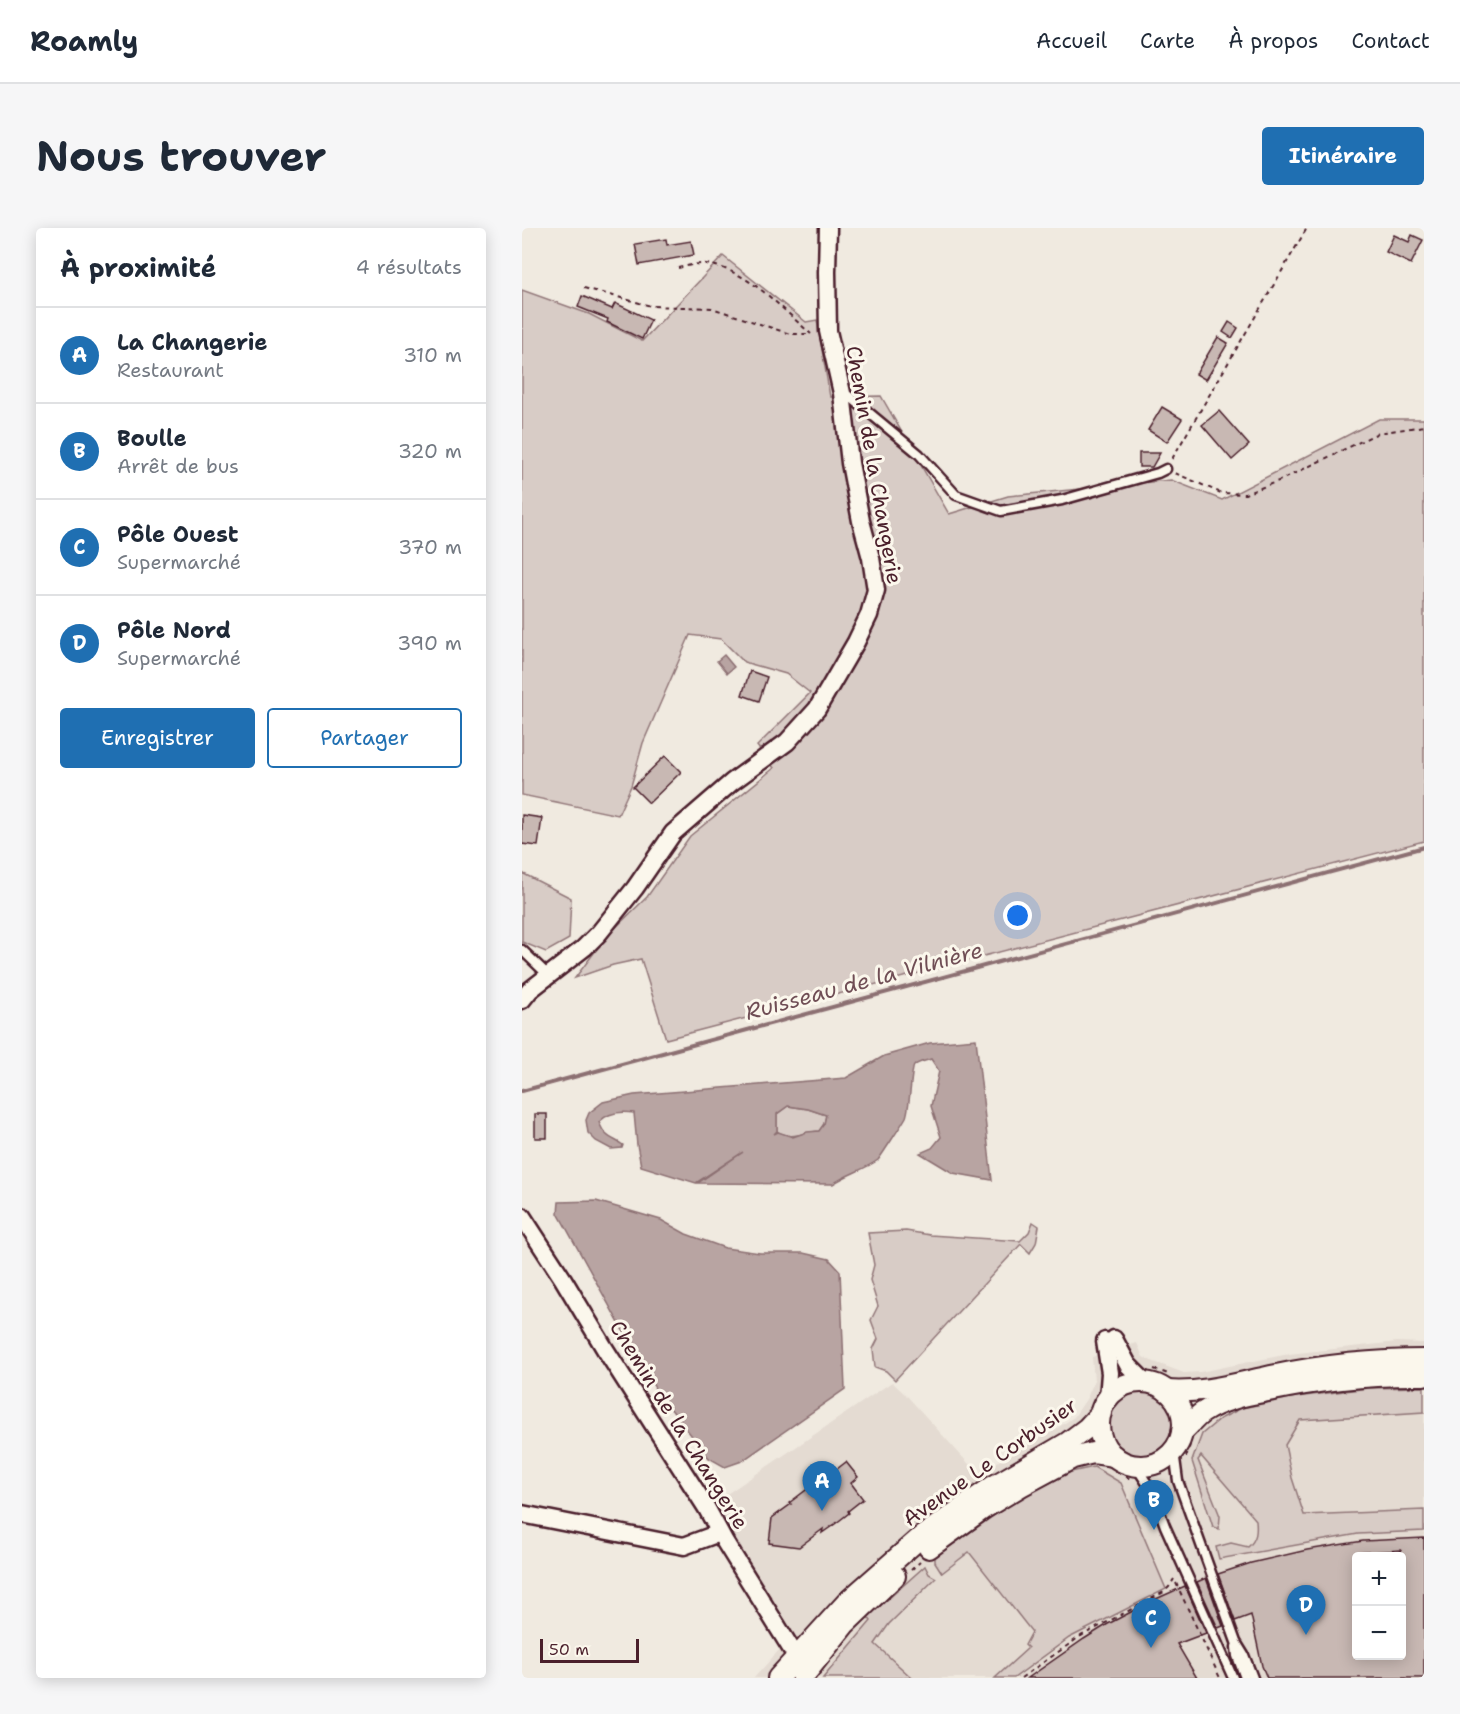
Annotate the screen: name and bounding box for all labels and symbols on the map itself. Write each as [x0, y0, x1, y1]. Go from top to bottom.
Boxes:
street label: Chemin de la Changerie [839, 344, 909, 586]
your location [1003, 901, 1032, 930]
water label: Ruisseau de la Vilnière [742, 935, 986, 1027]
street label: Chemin de la Changerie [603, 1315, 755, 1535]
street label: Avenue Le Corbusier [897, 1391, 1083, 1533]
pin: A [802, 1462, 842, 1511]
pin: B [1134, 1480, 1174, 1530]
pin: D [1286, 1586, 1326, 1635]
pin: C [1132, 1598, 1170, 1648]
scale bar [540, 1636, 639, 1664]

